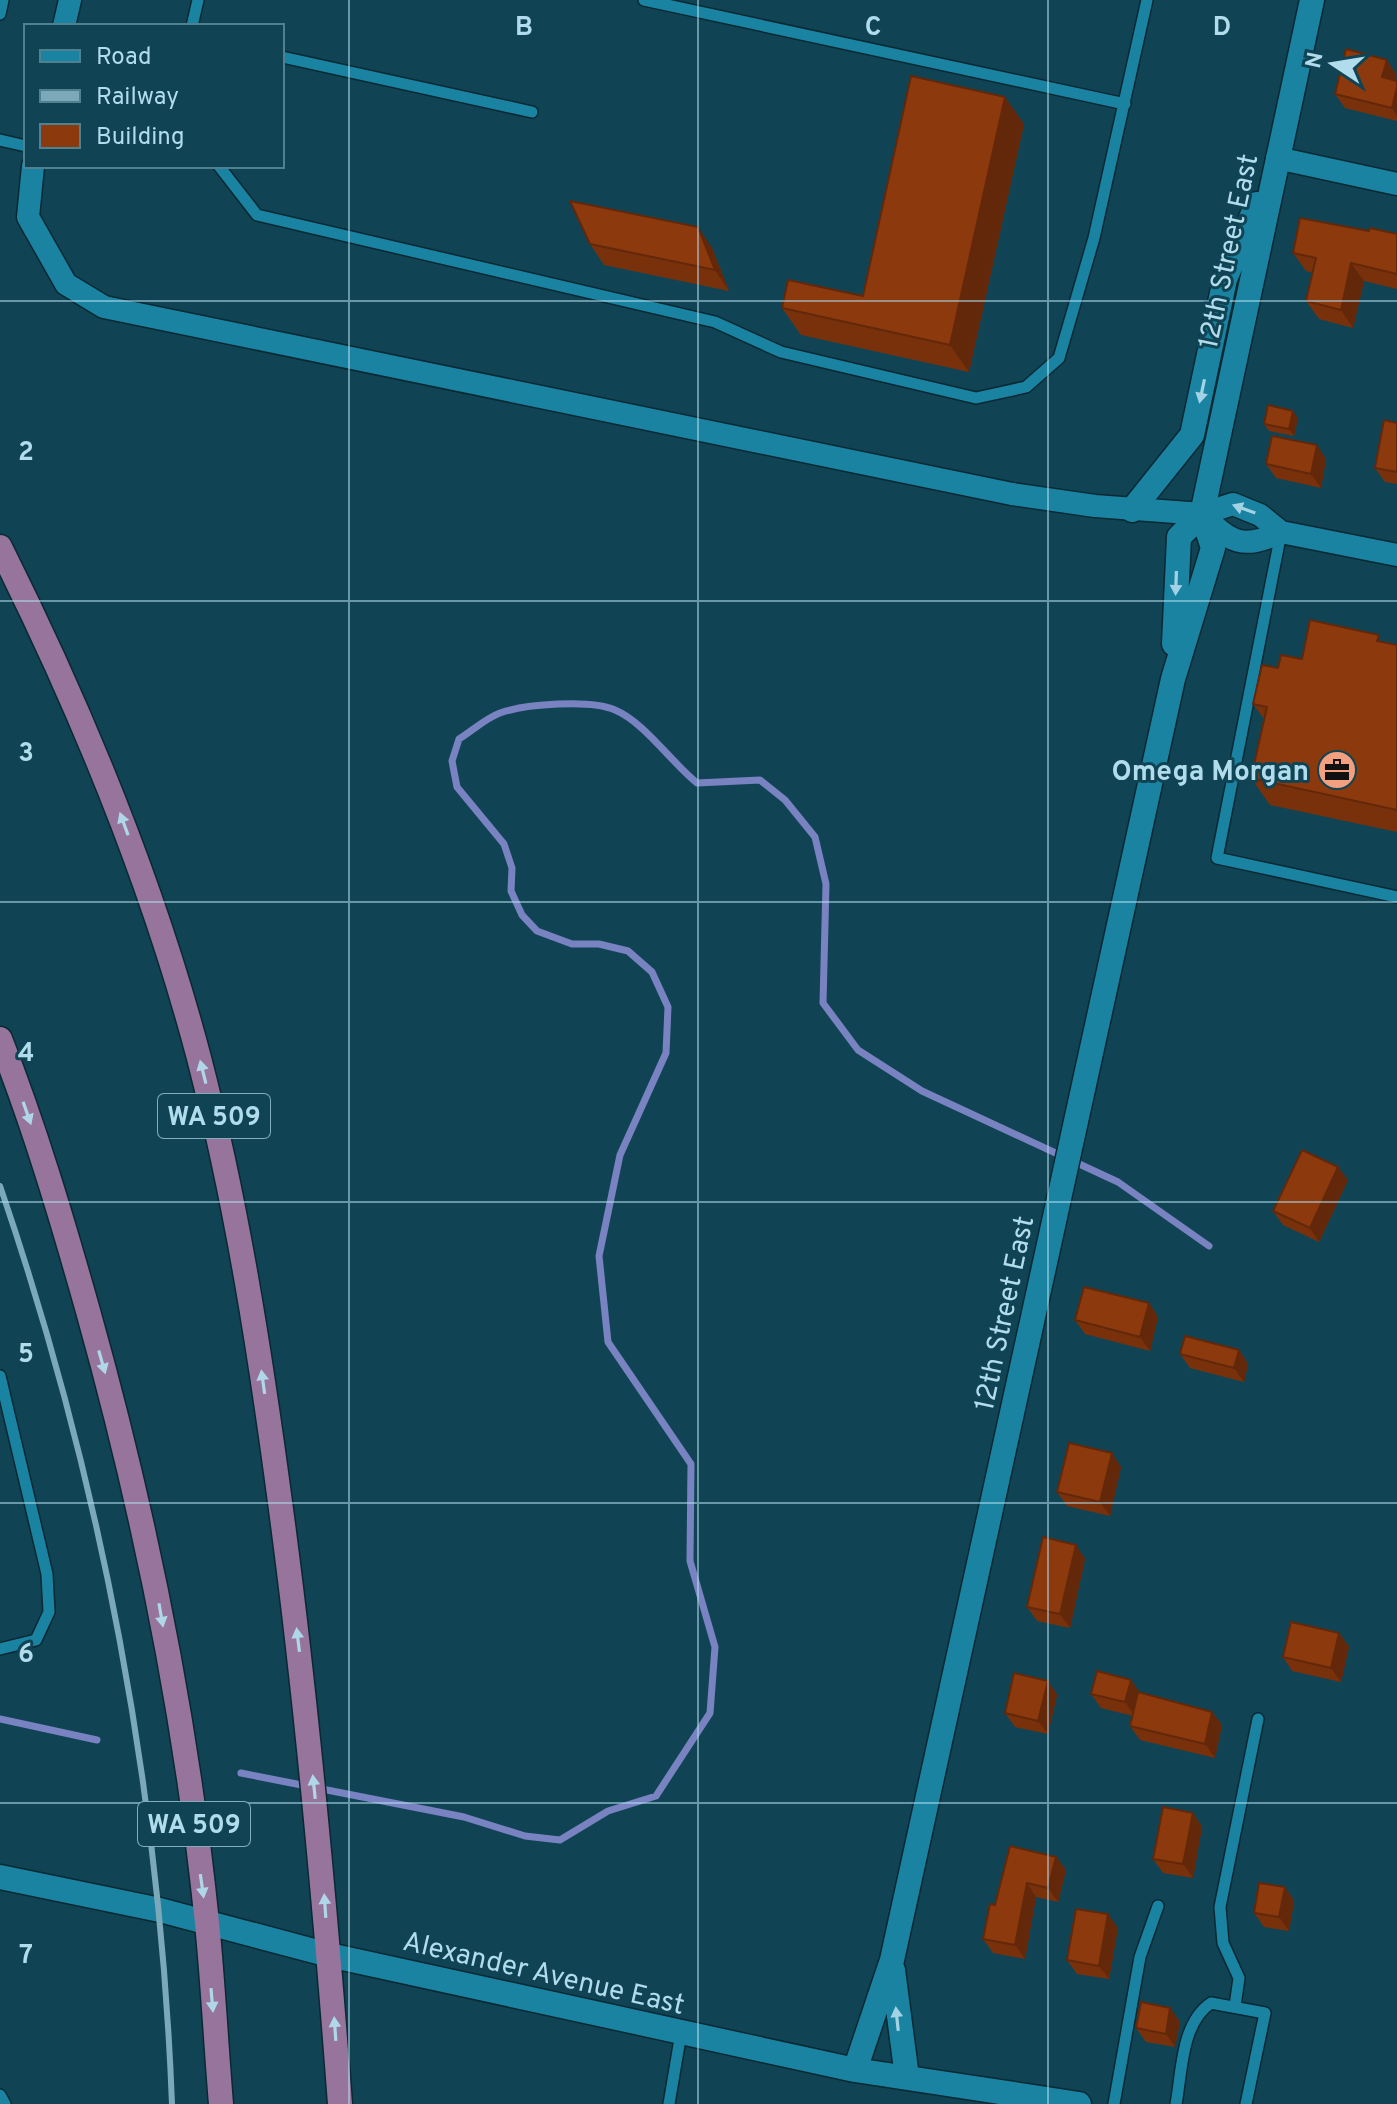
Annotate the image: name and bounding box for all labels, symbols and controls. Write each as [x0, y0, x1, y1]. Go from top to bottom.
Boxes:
text: B [515, 12, 533, 45]
text: C [865, 12, 881, 45]
text: D [1213, 12, 1231, 45]
legend [24, 24, 284, 168]
north arrow [1293, 24, 1373, 104]
text: Road [96, 43, 152, 73]
text: N [1301, 50, 1331, 71]
text: Railway [96, 83, 179, 113]
text: Building [96, 123, 185, 153]
street label: 12th Street East [1192, 151, 1268, 352]
one-way arrow [1195, 379, 1208, 404]
text: 2 [18, 437, 34, 470]
one-way arrow [1232, 503, 1256, 515]
one-way arrow [1169, 571, 1182, 596]
text: 3 [18, 738, 34, 771]
office icon: Omega Morgan [1316, 749, 1358, 791]
place label: Omega Morgan [1111, 755, 1309, 791]
one-way arrow [117, 812, 129, 836]
text: 4 [18, 1038, 34, 1071]
one-way arrow [196, 1059, 208, 1084]
road number: WA 509 [158, 1094, 270, 1138]
one-way arrow [21, 1101, 33, 1125]
street label: 12th Street East [968, 1213, 1044, 1414]
text: 5 [18, 1339, 34, 1372]
one-way arrow [96, 1350, 109, 1374]
one-way arrow [256, 1369, 269, 1394]
one-way arrow [155, 1602, 167, 1627]
one-way arrow [291, 1627, 304, 1652]
text: 6 [18, 1639, 34, 1672]
one-way arrow [308, 1774, 321, 1799]
road number: WA 509 [138, 1802, 250, 1846]
one-way arrow [196, 1874, 209, 1899]
one-way arrow [318, 1893, 331, 1918]
street label: Alexander Avenue East [399, 1925, 688, 2025]
text: 7 [19, 1940, 33, 1973]
one-way arrow [206, 1988, 219, 2013]
one-way arrow [891, 2006, 904, 2031]
one-way arrow [328, 2017, 341, 2042]

